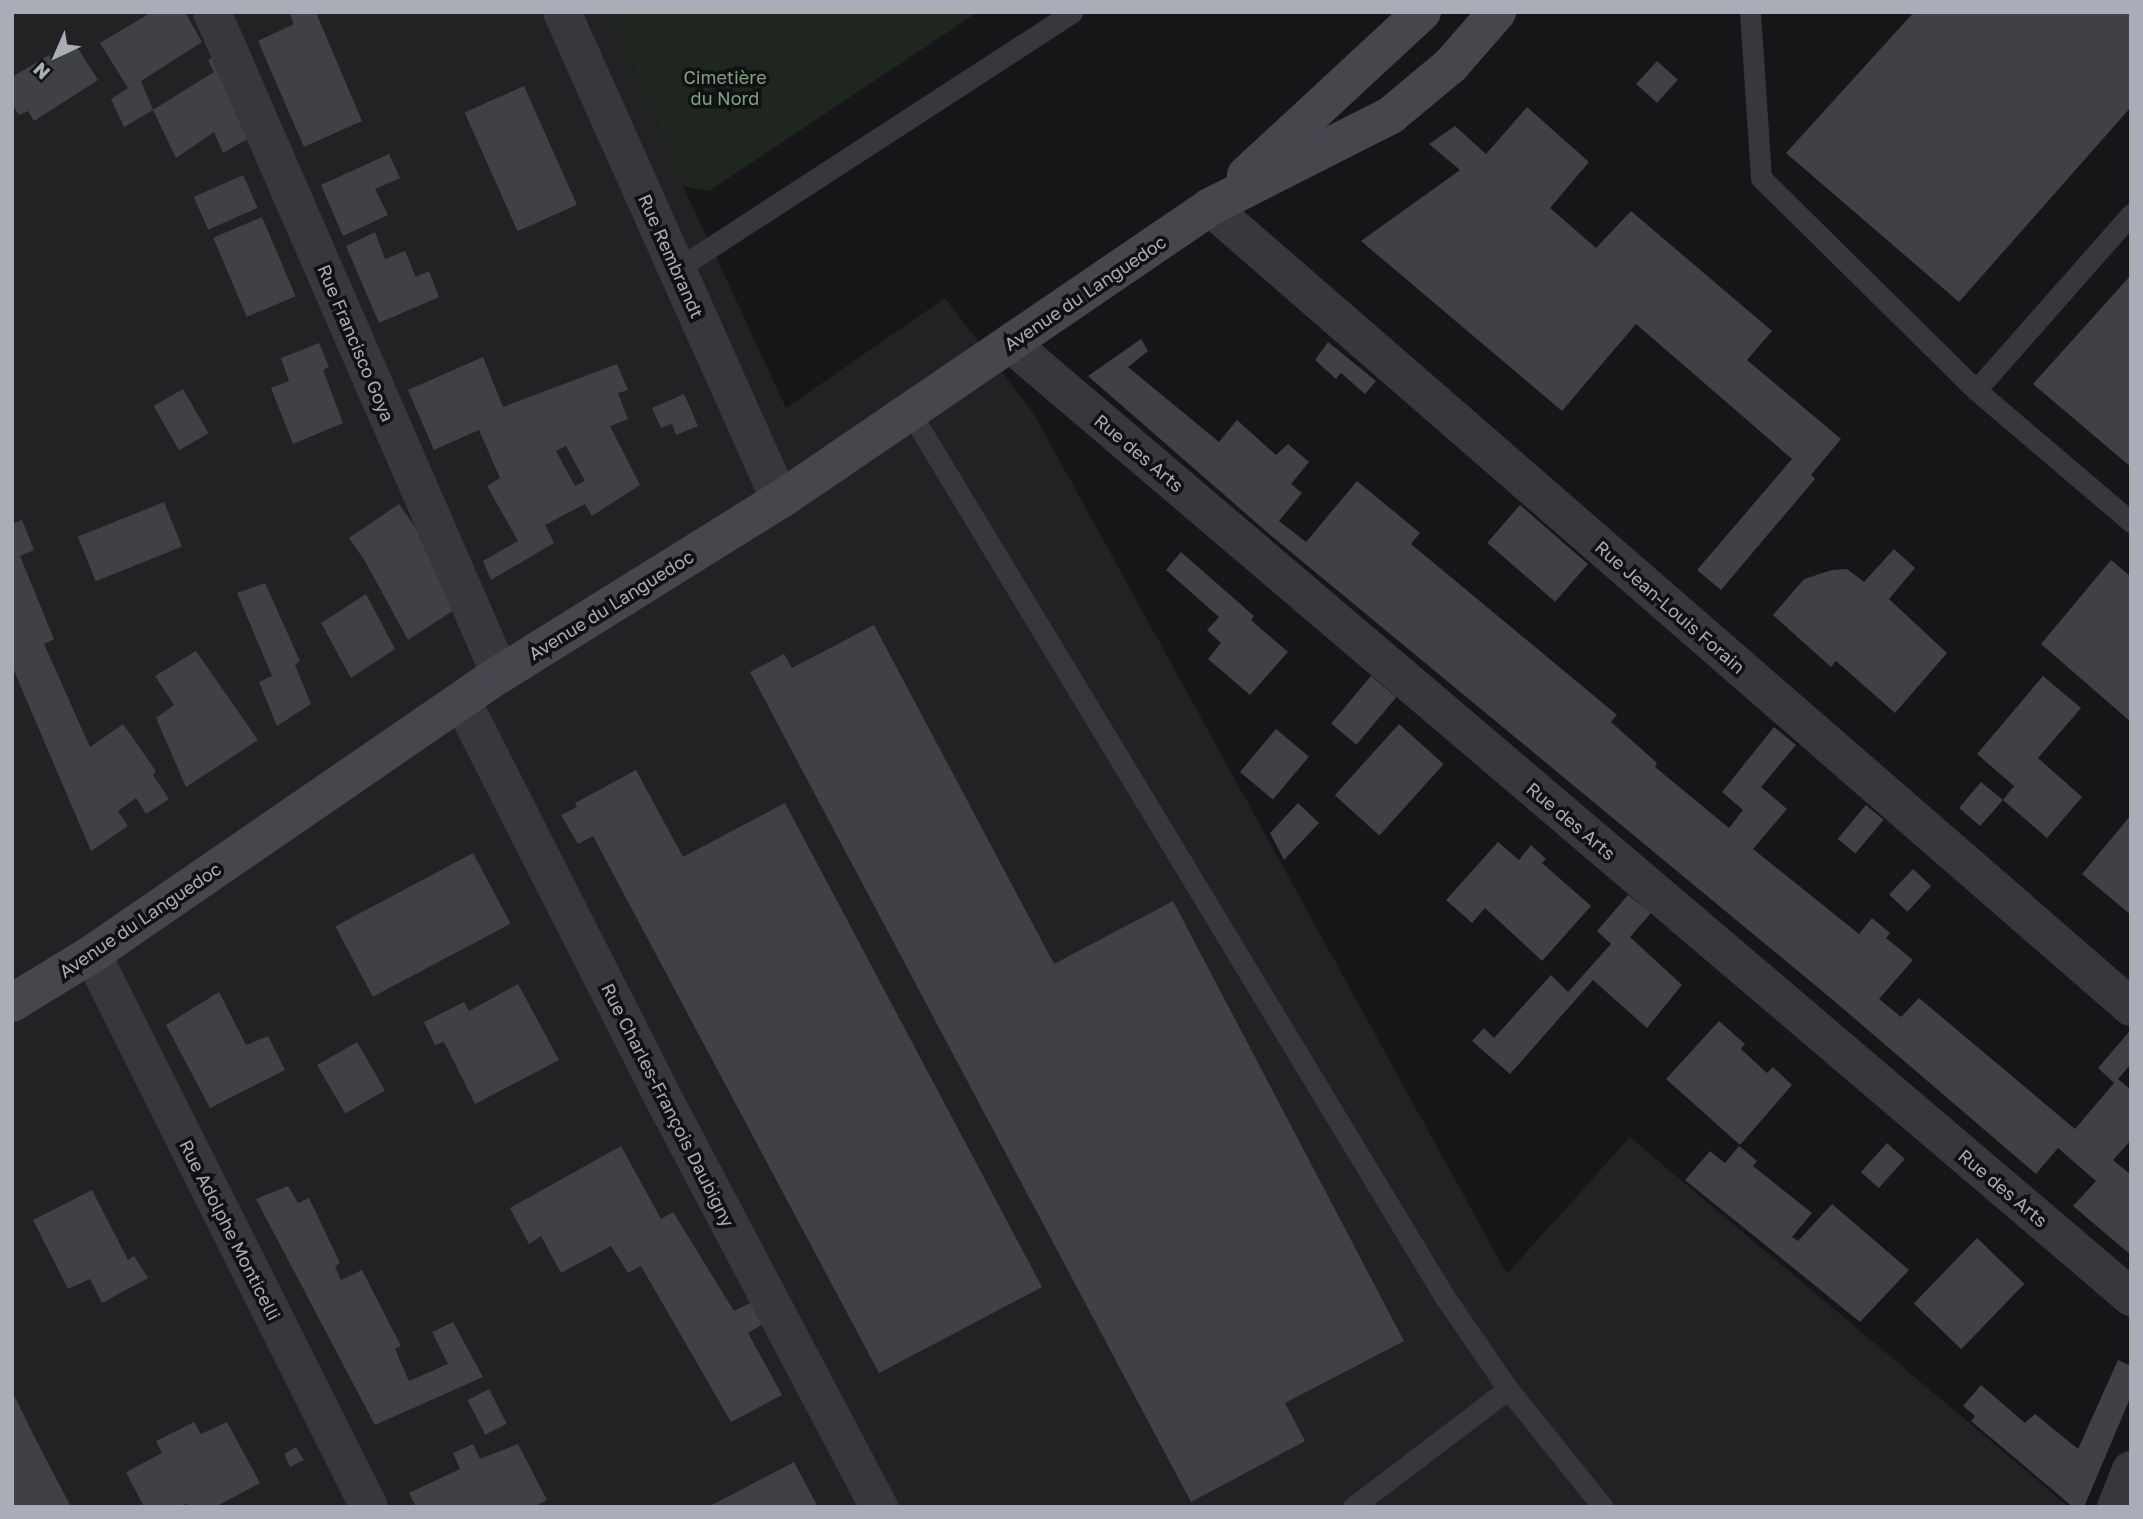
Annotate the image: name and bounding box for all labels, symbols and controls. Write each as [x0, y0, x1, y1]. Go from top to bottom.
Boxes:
north arrow [21, 21, 91, 91]
text: N [28, 58, 54, 85]
park label: Cimetière du Nord [683, 67, 767, 110]
street label: Rue Rembrandt [634, 191, 708, 321]
street label: Avenue du Languedoc [1000, 231, 1170, 355]
street label: Rue Francisco Goya [313, 261, 399, 425]
street label: Rue des Arts [1090, 410, 1188, 496]
street label: Rue Jean-Louis Forain [1591, 536, 1749, 678]
street label: Avenue du Languedoc [525, 545, 697, 665]
street label: Rue des Arts [1522, 778, 1620, 864]
street label: Avenue du Languedoc [55, 858, 225, 982]
street label: Rue Charles-François Daubigny [597, 980, 739, 1230]
street label: Rue Adolphe Monticelli [175, 1136, 285, 1324]
street label: Rue des Arts [1954, 1145, 2052, 1231]

